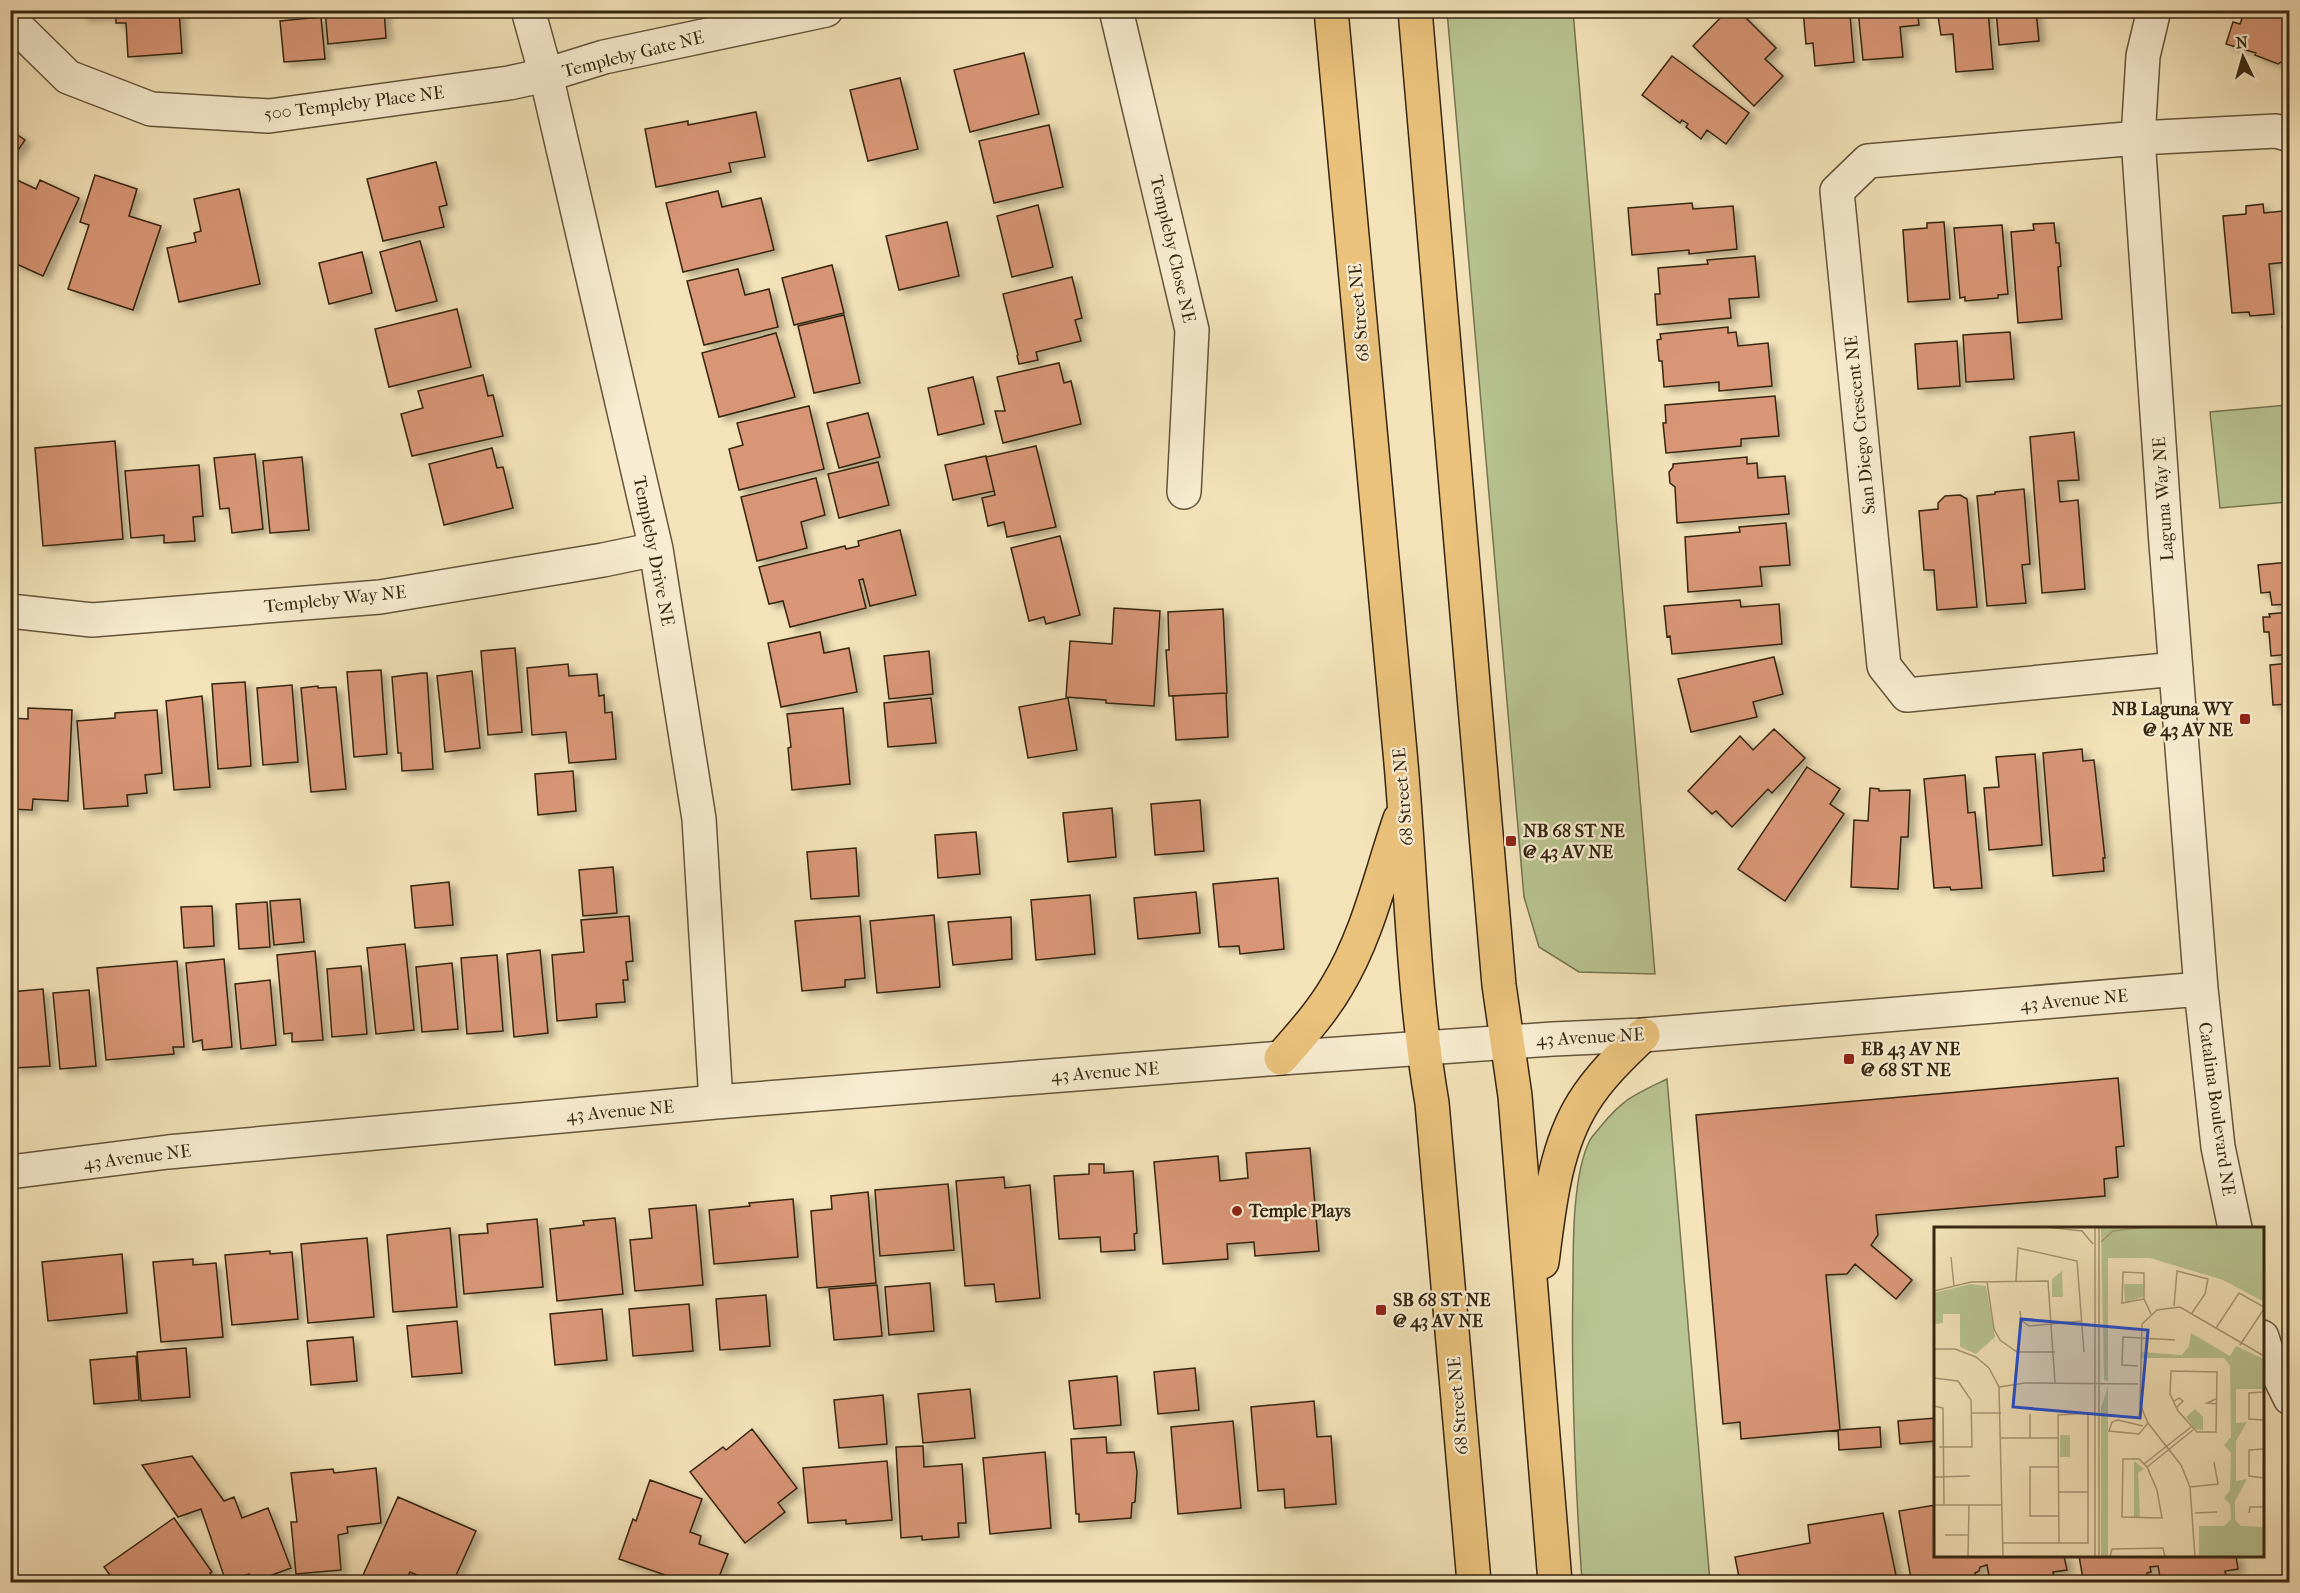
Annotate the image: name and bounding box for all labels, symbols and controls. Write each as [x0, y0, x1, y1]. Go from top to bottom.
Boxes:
street label: Templeby Gate NE [560, 27, 706, 82]
north arrow [2213, 27, 2273, 87]
text: N [2235, 32, 2249, 53]
street label: 500 Templeby Place NE [263, 82, 445, 125]
street label: Templeby Close NE [1145, 173, 1200, 325]
street label: 68 Street NE [1345, 263, 1374, 363]
street label: San Diego Crescent NE [1841, 335, 1880, 515]
street label: Laguna Way NE [2149, 436, 2178, 562]
street label: Templeby Drive NE [629, 474, 678, 628]
street label: Templeby Way NE [263, 582, 407, 617]
place label: NB Laguna WY @ 43 AV NE [2112, 699, 2235, 741]
marker: NB Laguna WY @ 43 AV NE [2238, 712, 2252, 726]
street label: 68 Street NE [1389, 747, 1418, 847]
place label: NB 68 ST NE @ 43 AV NE [1523, 821, 1625, 863]
marker: NB 68 ST NE @ 43 AV NE [1504, 834, 1518, 848]
street label: 43 Avenue NE [2019, 985, 2129, 1016]
street label: Catalina Boulevard NE [2194, 1021, 2239, 1197]
street label: 43 Avenue NE [1535, 1024, 1645, 1051]
place label: EB 43 AV NE @ 68 ST NE [1861, 1039, 1960, 1081]
marker: EB 43 AV NE @ 68 ST NE [1842, 1052, 1856, 1066]
street label: 43 Avenue NE [1050, 1058, 1160, 1087]
street label: 43 Avenue NE [565, 1096, 675, 1127]
street label: 43 Avenue NE [82, 1140, 192, 1175]
place label: Temple Plays [1248, 1201, 1351, 1222]
marker: Temple Plays [1230, 1204, 1244, 1218]
inset map [1934, 1227, 2264, 1557]
place label: SB 68 ST NE @ 43 AV NE [1393, 1290, 1490, 1332]
marker: SB 68 ST NE @ 43 AV NE [1374, 1303, 1388, 1317]
street label: 68 Street NE [1444, 1356, 1473, 1456]

